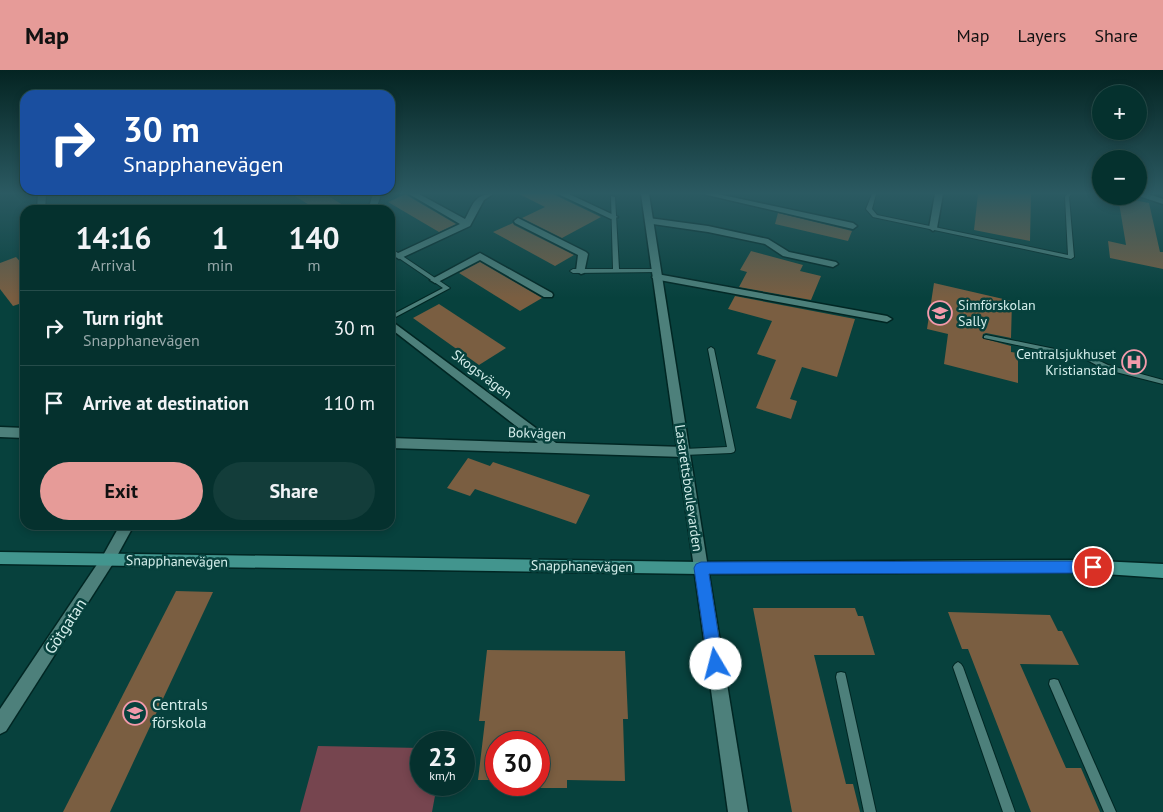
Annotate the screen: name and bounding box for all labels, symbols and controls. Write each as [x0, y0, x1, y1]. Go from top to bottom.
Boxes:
text: Map [25, 20, 69, 51]
text: Map [957, 24, 989, 47]
text: Layers [1017, 24, 1066, 47]
text: Share [1094, 24, 1138, 47]
map controls [1092, 85, 1147, 205]
button: + [1092, 85, 1147, 140]
text: 30 m [123, 106, 200, 152]
icon: right [40, 110, 105, 175]
text: Snapphanevägen [123, 150, 284, 178]
button: − [1092, 150, 1147, 205]
text: 14:16 [75, 218, 152, 257]
text: 1 [212, 218, 229, 257]
text: 140 [288, 218, 340, 257]
text: Arrival [91, 255, 136, 275]
text: min [207, 255, 233, 275]
text: m [308, 255, 321, 275]
place label: Simförskolan Sally [958, 296, 1036, 330]
school or university icon: Simförskolan Sally [927, 300, 953, 326]
text: Turn right [83, 306, 163, 330]
icon: right [40, 314, 68, 342]
text: 30 m [334, 316, 375, 340]
text: Snapphanevägen [83, 330, 200, 350]
street label: Skogsvägen [448, 345, 516, 403]
place label: Centralsjukhuset Kristianstad [1016, 345, 1116, 379]
hospital icon: Centralsjukhuset Kristianstad [1121, 349, 1147, 375]
icon: arrive [40, 389, 68, 417]
text: Arrive at destination [83, 391, 249, 415]
text: 110 m [323, 391, 375, 415]
street label: Bokvägen [508, 423, 566, 443]
street label: Lasarettsboulevarden [671, 423, 707, 553]
button: Exit [40, 462, 203, 520]
button: Share [213, 462, 375, 520]
pin [1072, 546, 1114, 588]
street label: Snapphanevägen [126, 551, 228, 571]
icon: arrive [1079, 553, 1107, 581]
street label: Snapphanevägen [531, 556, 633, 576]
street label: Götgatan [40, 594, 90, 658]
position arrow [689, 637, 741, 689]
place label: Centrals förskola [152, 694, 208, 732]
school or university icon: Centrals förskola [122, 700, 148, 726]
speed limit sign: 30 [485, 731, 550, 796]
text: 23 [428, 741, 457, 773]
text: km/h [429, 768, 456, 783]

